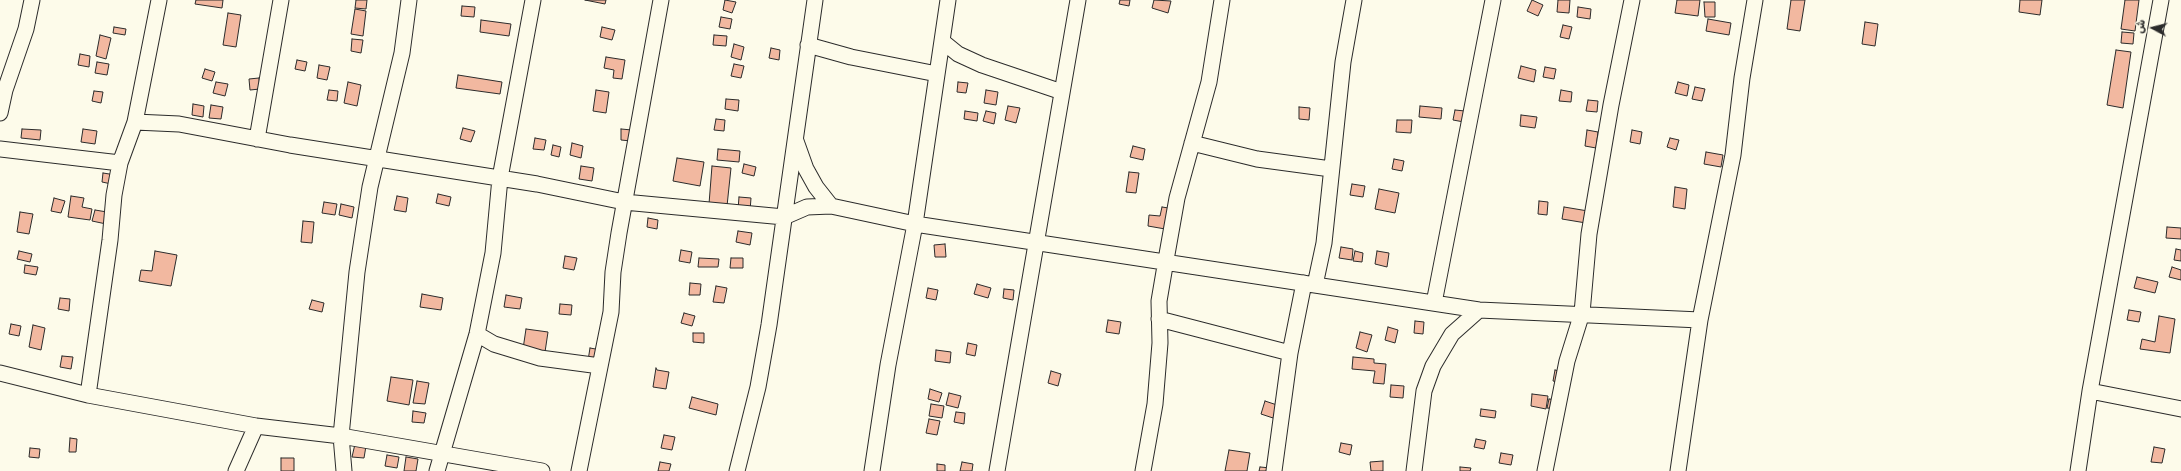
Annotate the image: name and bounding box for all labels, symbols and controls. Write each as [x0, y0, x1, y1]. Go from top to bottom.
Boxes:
north arrow [2133, 8, 2173, 48]
text: ش [2133, 19, 2148, 34]

